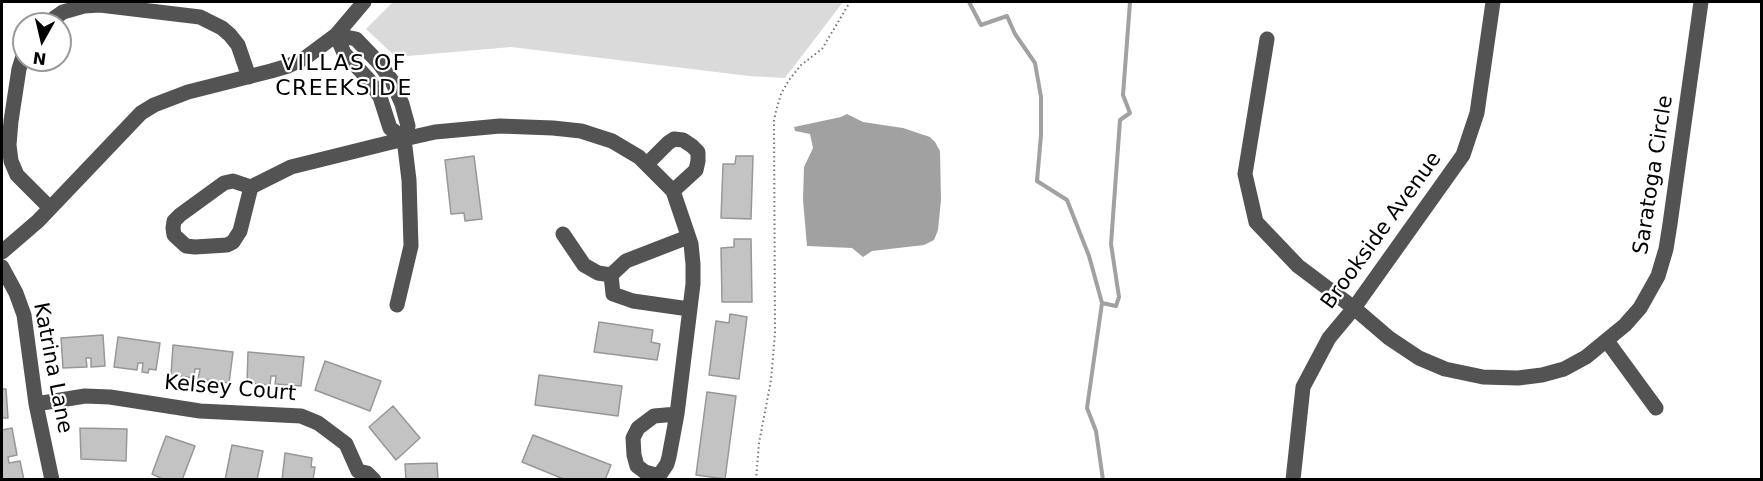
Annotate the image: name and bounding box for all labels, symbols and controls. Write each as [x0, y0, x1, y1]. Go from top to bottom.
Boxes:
north arrow [12, 12, 72, 72]
text: N [32, 48, 48, 69]
district label: VILLAS OF CREEKSIDE [275, 51, 413, 102]
street label: Saratoga Circle [1629, 94, 1679, 256]
street label: Brookside Avenue [1317, 147, 1447, 315]
street label: Katrina Lane [27, 301, 77, 435]
street label: Kelsey Court [163, 371, 297, 407]

